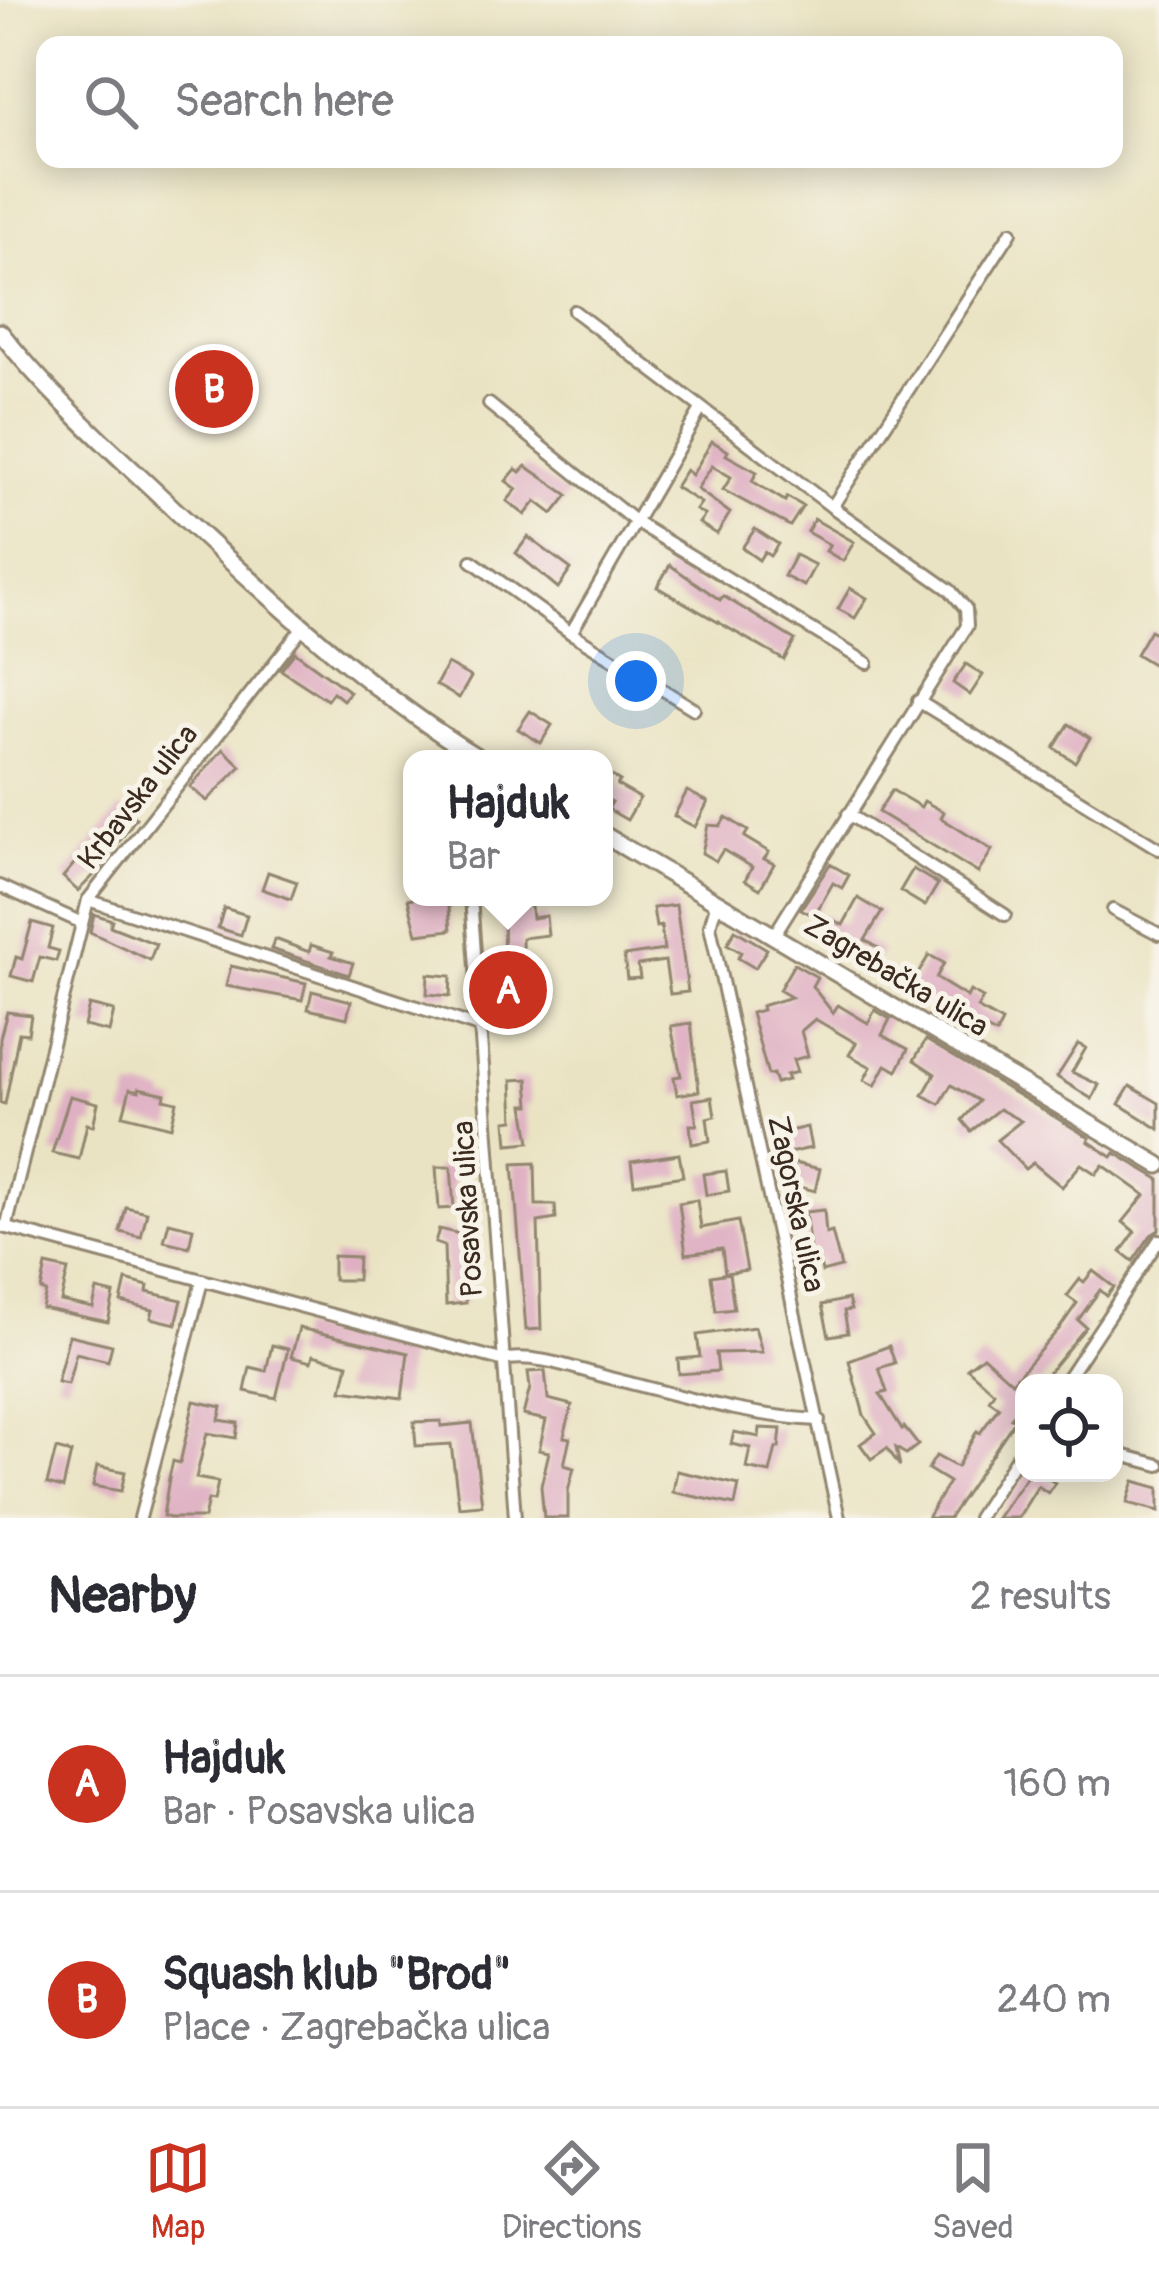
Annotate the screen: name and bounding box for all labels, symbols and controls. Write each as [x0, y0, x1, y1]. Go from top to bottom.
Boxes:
search box [36, 36, 1123, 168]
icon: search [78, 69, 144, 135]
text: Search here [174, 74, 394, 130]
pin: B [175, 344, 253, 434]
your location [606, 651, 666, 711]
street label: Krbavska ulica [70, 717, 206, 877]
popup [403, 750, 613, 906]
text: Hajduk [446, 776, 570, 832]
text: Bar [446, 832, 501, 881]
street label: Zagrebačka ulica [797, 906, 995, 1046]
pin: A [469, 945, 547, 1035]
street label: Zagorska ulica [759, 1112, 833, 1296]
street label: Posavska ulica [445, 1120, 491, 1298]
map controls [1015, 1374, 1123, 1482]
button: locate [1015, 1374, 1123, 1482]
text: Nearby [48, 1564, 196, 1628]
text: 2 results [970, 1572, 1111, 1621]
text: Hajduk [162, 1731, 285, 1787]
text: A [74, 1759, 100, 1808]
text: 160 m [1003, 1759, 1111, 1808]
text: Bar · Posavska ulica [162, 1787, 475, 1836]
text: Squash klub "Brod" [162, 1947, 511, 2003]
text: B [76, 1975, 98, 2024]
text: 240 m [997, 1975, 1111, 2024]
text: Place · Zagrebačka ulica [162, 2003, 550, 2052]
tab: Map [145, 2135, 211, 2248]
tab: Directions [502, 2135, 642, 2248]
tab: Saved [932, 2135, 1014, 2248]

